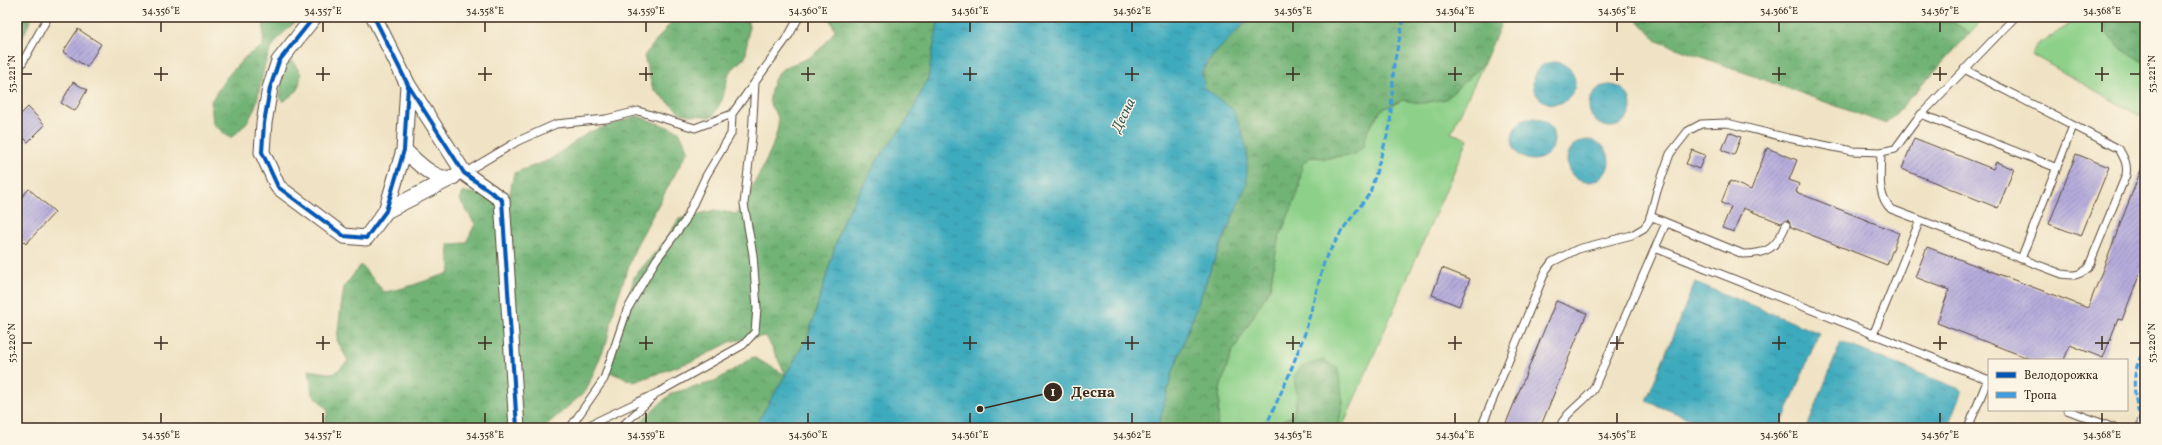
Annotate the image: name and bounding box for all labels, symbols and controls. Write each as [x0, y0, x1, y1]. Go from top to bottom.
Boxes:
text: 34.356°E [142, 4, 180, 18]
text: 34.357°E [304, 4, 342, 18]
text: 34.358°E [466, 4, 504, 18]
text: 34.359°E [627, 4, 665, 18]
text: 34.360°E [789, 4, 827, 18]
text: 34.361°E [952, 4, 988, 18]
text: 34.362°E [1113, 4, 1151, 18]
text: 34.363°E [1274, 4, 1312, 18]
text: 34.364°E [1436, 4, 1474, 18]
text: 34.365°E [1598, 4, 1636, 18]
text: 34.366°E [1760, 4, 1798, 18]
text: 34.367°E [1921, 4, 1959, 18]
text: 34.368°E [2083, 4, 2121, 18]
text: 53.221°N [5, 54, 19, 93]
text: 53.221°N [2145, 54, 2159, 93]
water label: Десна [1107, 95, 1142, 137]
text: 53.220°N [5, 322, 19, 363]
text: 53.220°N [2145, 322, 2159, 363]
legend [1988, 359, 2128, 411]
text: Велодорожка [2024, 368, 2098, 384]
callout: Десна [1043, 378, 1123, 405]
text: Десна [1071, 383, 1115, 404]
text: 1 [1051, 385, 1056, 401]
text: Тропа [2024, 388, 2057, 404]
text: 34.356°E [142, 428, 180, 442]
text: 34.357°E [304, 428, 342, 442]
text: 34.358°E [466, 428, 504, 442]
text: 34.359°E [627, 428, 665, 442]
text: 34.360°E [789, 428, 827, 442]
text: 34.361°E [952, 428, 988, 442]
text: 34.362°E [1113, 428, 1151, 442]
text: 34.363°E [1274, 428, 1312, 442]
text: 34.364°E [1436, 428, 1474, 442]
text: 34.365°E [1598, 428, 1636, 442]
text: 34.366°E [1760, 428, 1798, 442]
text: 34.367°E [1921, 428, 1959, 442]
text: 34.368°E [2083, 428, 2121, 442]

